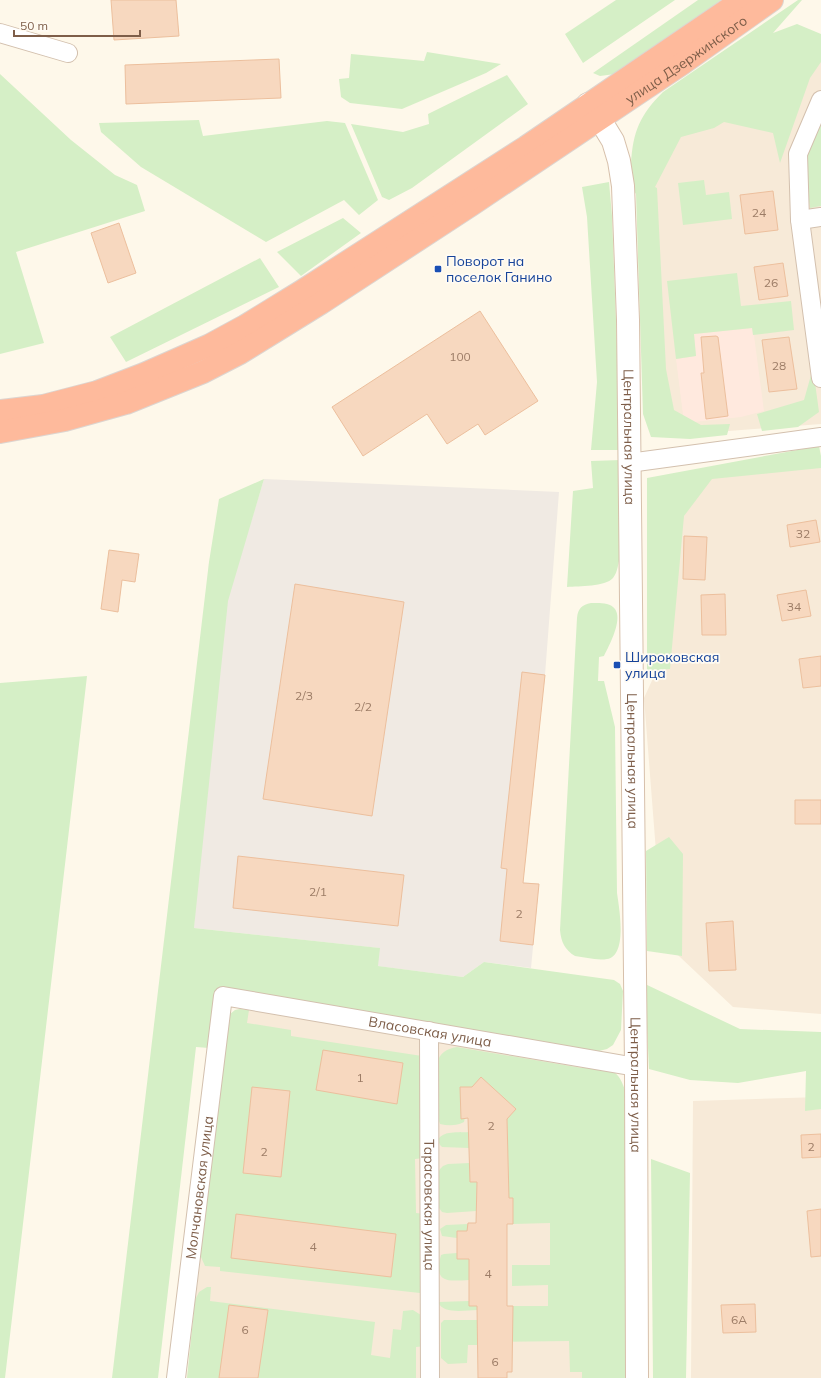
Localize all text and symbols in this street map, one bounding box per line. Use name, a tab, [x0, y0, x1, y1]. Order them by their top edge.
street label: улица Дзержинского	[622, 11, 751, 108]
scale bar	[14, 12, 140, 38]
text: 50 m	[20, 18, 48, 33]
house number: 24	[752, 205, 766, 220]
place label: Поворот на поселок Ганино	[446, 252, 552, 286]
marker: Поворот на поселок Ганино	[433, 264, 443, 274]
house number: 26	[764, 275, 778, 290]
house number: 100	[449, 349, 471, 364]
house number: 28	[772, 358, 786, 373]
street label: Центральная улица	[620, 369, 639, 505]
house number: 32	[796, 526, 810, 541]
house number: 34	[787, 599, 801, 614]
place label: Широковская улица	[625, 648, 719, 682]
marker: Широковская улица	[612, 660, 622, 670]
house number: 2/3	[295, 688, 313, 703]
street label: Центральная улица	[623, 693, 642, 829]
house number: 2/2	[354, 699, 372, 714]
house number: 2/1	[309, 884, 327, 899]
house number: 2	[515, 906, 523, 921]
street label: Власовская улица	[367, 1012, 493, 1051]
street label: Центральная улица	[626, 1017, 645, 1153]
house number: 1	[356, 1070, 364, 1085]
street label: Молчановская улица	[182, 1115, 217, 1260]
house number: 2	[487, 1118, 495, 1133]
street label: Тарасовская улица	[420, 1139, 439, 1271]
house number: 2	[807, 1139, 815, 1154]
house number: 2	[260, 1144, 268, 1159]
house number: 4	[309, 1239, 317, 1254]
house number: 4	[484, 1266, 492, 1281]
house number: 6А	[731, 1312, 747, 1327]
house number: 6	[241, 1322, 249, 1337]
house number: 6	[491, 1354, 499, 1369]

